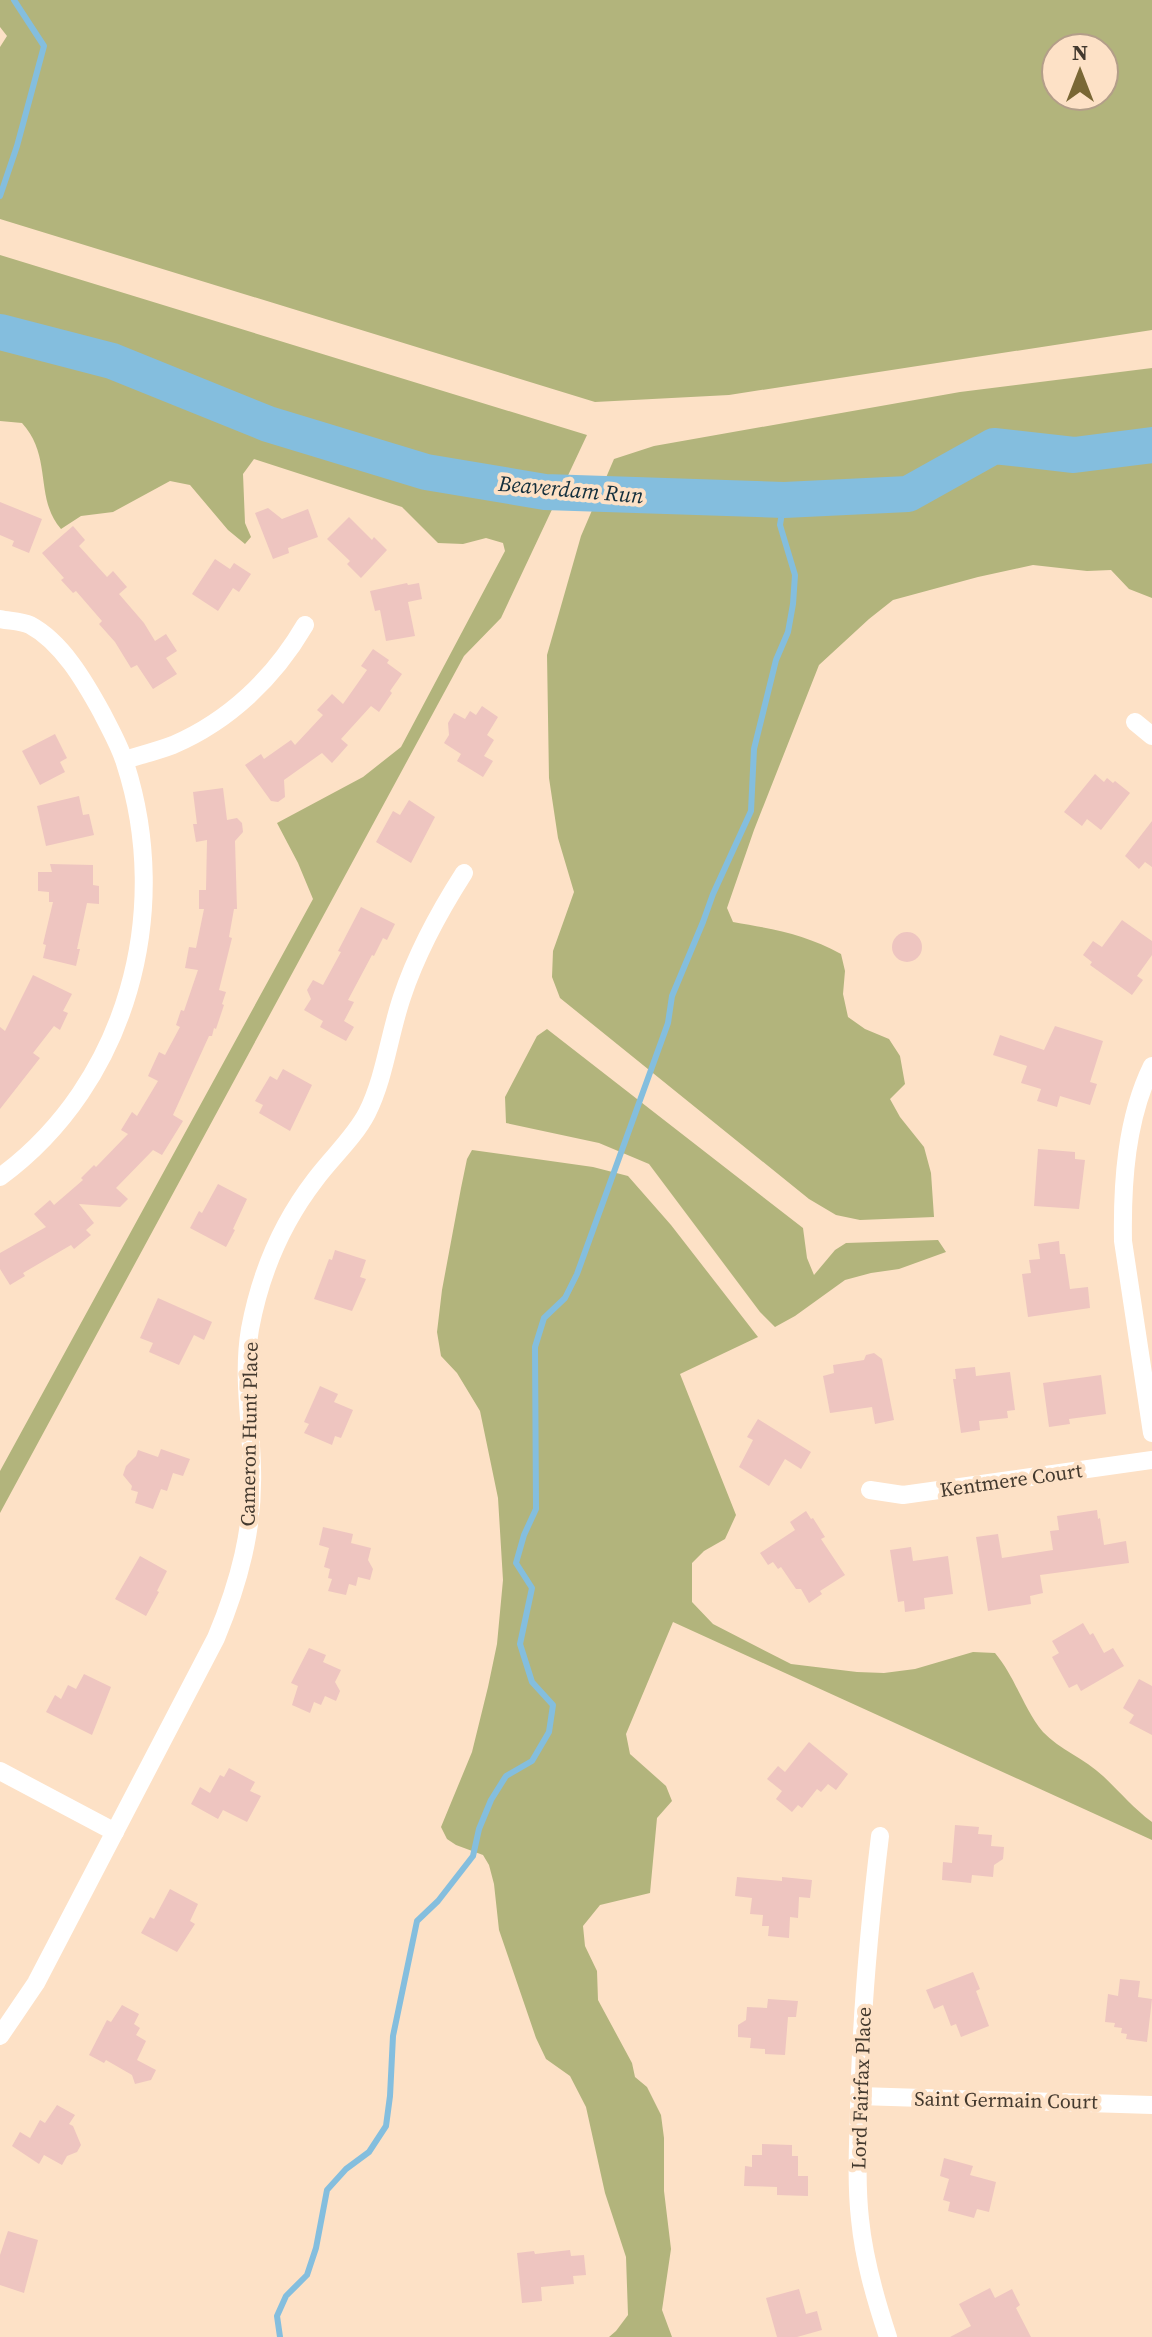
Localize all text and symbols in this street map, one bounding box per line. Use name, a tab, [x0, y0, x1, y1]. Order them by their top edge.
north arrow	[1040, 32, 1120, 112]
text: N	[1072, 37, 1088, 67]
water label: Beaverdam Run	[496, 468, 645, 510]
street label: Cameron Hunt Place	[233, 1341, 265, 1527]
street label: Kentmere Court	[938, 1456, 1084, 1504]
street label: Lord Fairfax Place	[844, 2006, 878, 2170]
street label: Saint Germain Court	[914, 2084, 1098, 2116]

